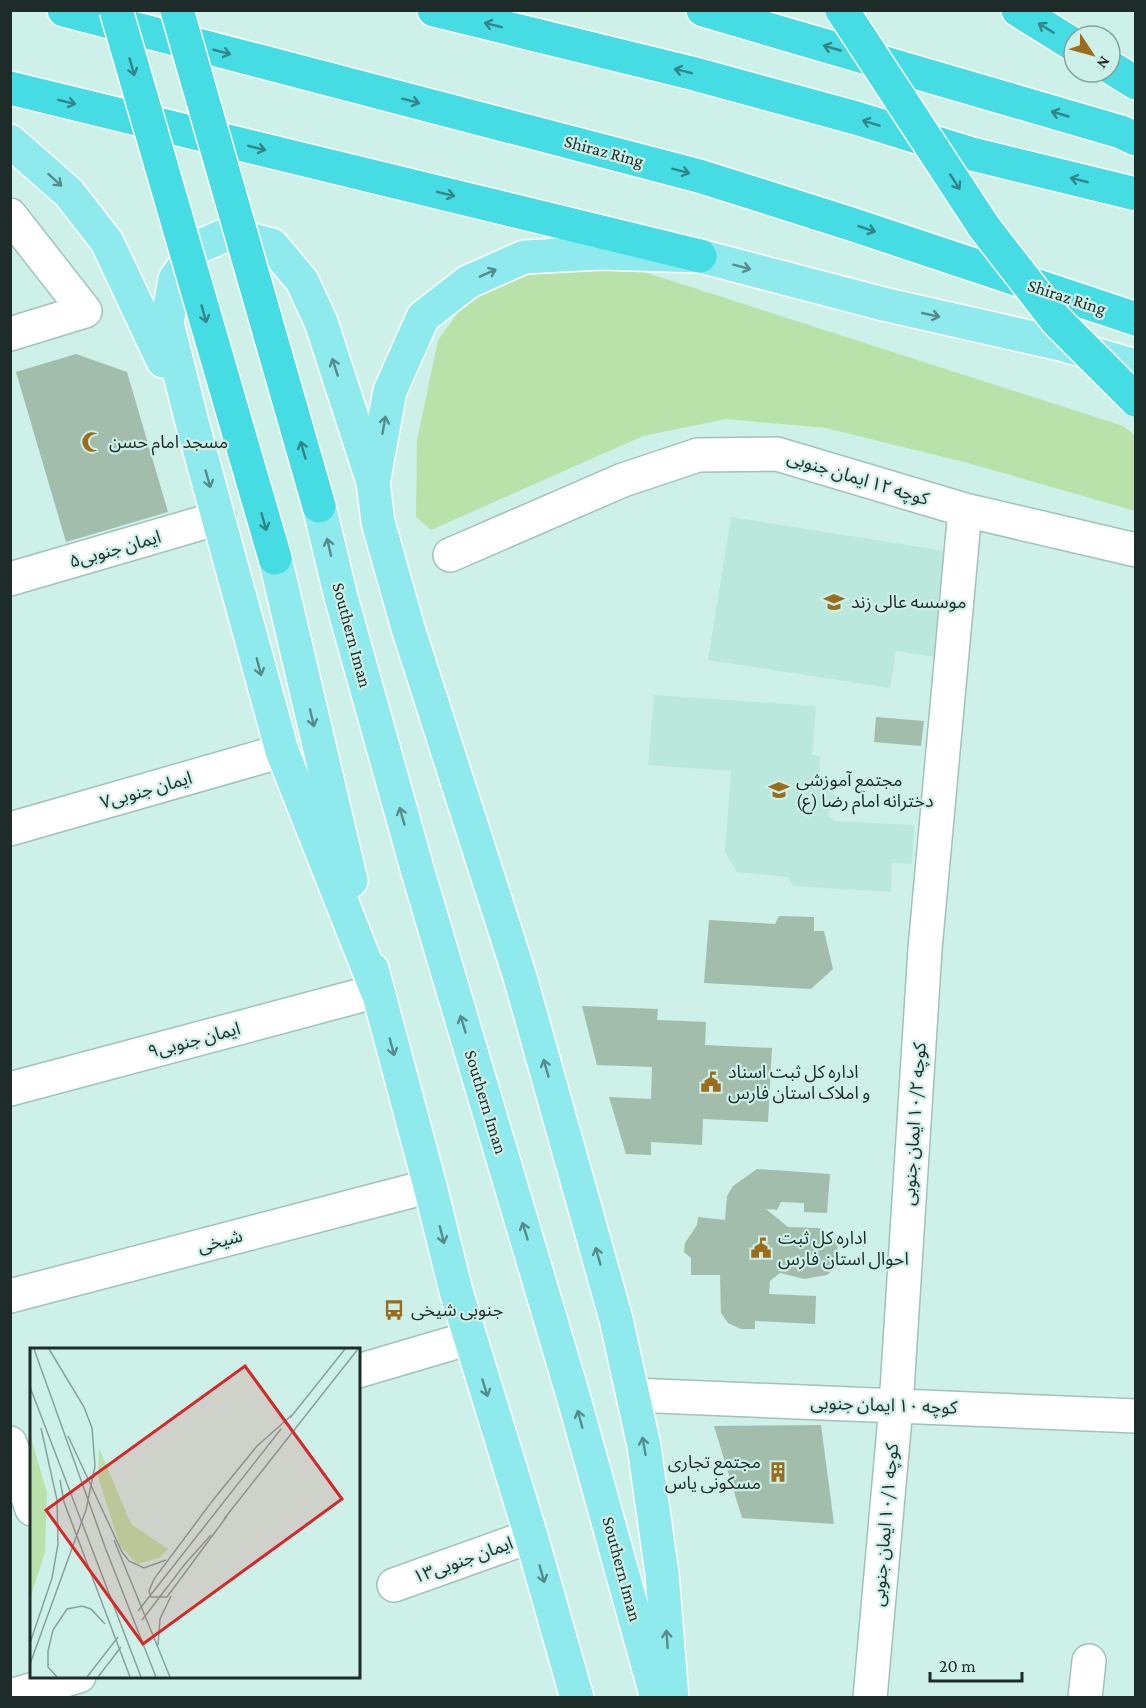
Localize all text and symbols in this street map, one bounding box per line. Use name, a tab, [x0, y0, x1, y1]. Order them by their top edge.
one-way arrow	[484, 18, 503, 30]
one-way arrow	[1038, 21, 1055, 33]
north arrow	[1062, 24, 1122, 84]
one-way arrow	[823, 42, 842, 53]
one-way arrow	[212, 46, 231, 58]
text: N	[1094, 53, 1114, 72]
one-way arrow	[127, 57, 138, 76]
one-way arrow	[673, 64, 692, 76]
one-way arrow	[58, 96, 77, 108]
one-way arrow	[401, 96, 420, 107]
one-way arrow	[1051, 108, 1070, 119]
one-way arrow	[861, 116, 880, 127]
street label: Shiraz Ring	[562, 131, 646, 171]
one-way arrow	[247, 142, 266, 154]
one-way arrow	[671, 166, 690, 178]
one-way arrow	[47, 173, 62, 187]
one-way arrow	[949, 173, 961, 190]
one-way arrow	[1069, 173, 1088, 185]
one-way arrow	[436, 189, 455, 200]
one-way arrow	[857, 225, 876, 236]
one-way arrow	[732, 261, 751, 273]
one-way arrow	[479, 267, 497, 278]
street label: Shiraz Ring	[1025, 275, 1109, 319]
one-way arrow	[199, 305, 210, 324]
one-way arrow	[921, 309, 940, 321]
one-way arrow	[329, 358, 340, 377]
one-way arrow	[378, 415, 389, 435]
mosque icon: مسجد امام حسن	[80, 430, 104, 454]
place label: مسجد امام حسن	[109, 432, 228, 456]
one-way arrow	[297, 440, 308, 459]
street label: کوچه ۱۲ ایمان جنوبی	[784, 447, 932, 510]
one-way arrow	[203, 469, 214, 488]
one-way arrow	[259, 512, 270, 531]
street label: ایمان جنوبی۵	[67, 526, 164, 573]
one-way arrow	[323, 538, 334, 557]
street label: Southern Iman	[328, 580, 376, 690]
school or university icon: موسسه عالی زند	[822, 590, 846, 614]
place label: موسسه عالی زند	[851, 592, 967, 613]
one-way arrow	[254, 657, 265, 676]
one-way arrow	[307, 708, 319, 727]
street label: ایمان جنوبی۷	[98, 767, 195, 814]
place label: مجتمع آموزشی دخترانه امام رضا (ع)	[796, 770, 934, 815]
school or university icon: مجتمع آموزشی دخترانه امام رضا (ع)	[767, 778, 791, 802]
one-way arrow	[396, 807, 408, 826]
one-way arrow	[457, 1015, 468, 1034]
street label: ایمان جنوبی۹	[146, 1018, 243, 1063]
one-way arrow	[387, 1037, 398, 1056]
street label: کوچه ۱۰/۲ ایمان جنوبی	[898, 1041, 931, 1206]
street label: Southern Iman	[461, 1048, 511, 1157]
one-way arrow	[539, 1059, 551, 1078]
place label: اداره کل ثبت اسناد و املاک استان فارس	[728, 1062, 870, 1104]
public building icon: اداره کل ثبت اسناد و املاک استان فارس	[699, 1070, 723, 1094]
one-way arrow	[519, 1222, 530, 1241]
street label: شیخی	[195, 1225, 245, 1258]
one-way arrow	[437, 1226, 449, 1245]
place label: اداره کل ثبت احوال استان فارس	[778, 1228, 909, 1270]
public building icon: اداره کل ثبت احوال استان فارس	[749, 1236, 773, 1260]
one-way arrow	[592, 1247, 603, 1266]
bus stop icon: جنوبی شیخی	[382, 1298, 406, 1322]
place label: جنوبی شیخی	[411, 1300, 503, 1321]
inset map	[30, 1348, 360, 1678]
one-way arrow	[480, 1378, 491, 1397]
street label: کوچه ۱۰ ایمان جنوبی	[810, 1392, 958, 1419]
one-way arrow	[574, 1409, 585, 1428]
one-way arrow	[638, 1436, 649, 1456]
street label: کوچه ۱۰/۱ ایمان جنوبی	[868, 1442, 903, 1608]
place label: مجتمع تجاری مسکونی یاس	[665, 1452, 761, 1494]
building icon: مجتمع تجاری مسکونی یاس	[766, 1460, 790, 1484]
street label: Southern Iman	[598, 1514, 646, 1624]
street label: ایمان جنوبی۱۳	[410, 1533, 516, 1588]
one-way arrow	[537, 1564, 548, 1583]
one-way arrow	[662, 1630, 673, 1650]
scale bar	[930, 1645, 1022, 1683]
text: 20 m	[939, 1656, 976, 1676]

